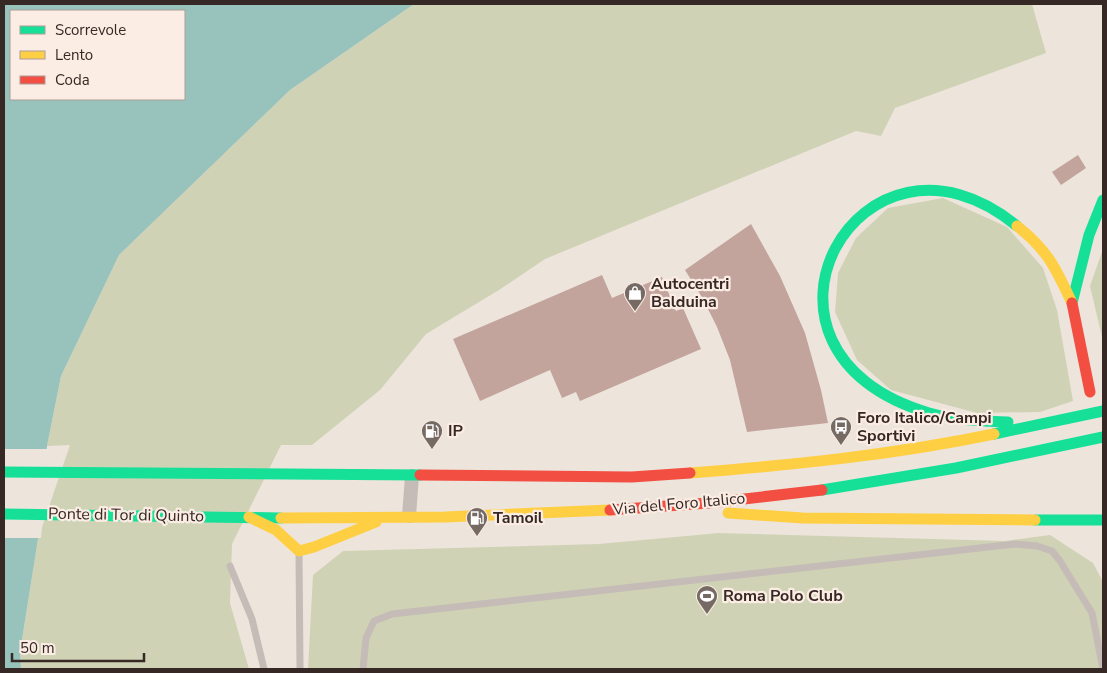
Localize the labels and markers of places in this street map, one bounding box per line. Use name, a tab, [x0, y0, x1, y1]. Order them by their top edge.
place label: Autocentri Balduina	[651, 273, 729, 313]
shop icon: Autocentri Balduina	[623, 281, 647, 312]
place label: Foro Italico/Campi Sportivi	[857, 407, 992, 447]
bus stop icon: Foro Italico/Campi Sportivi	[829, 415, 853, 446]
fuel station icon: IP	[420, 419, 444, 450]
place label: IP	[448, 420, 463, 442]
fuel station icon: Tamoil	[465, 506, 489, 537]
place label: Tamoil	[493, 507, 543, 529]
sports icon: Roma Polo Club	[695, 584, 719, 615]
place label: Roma Polo Club	[723, 585, 843, 607]

